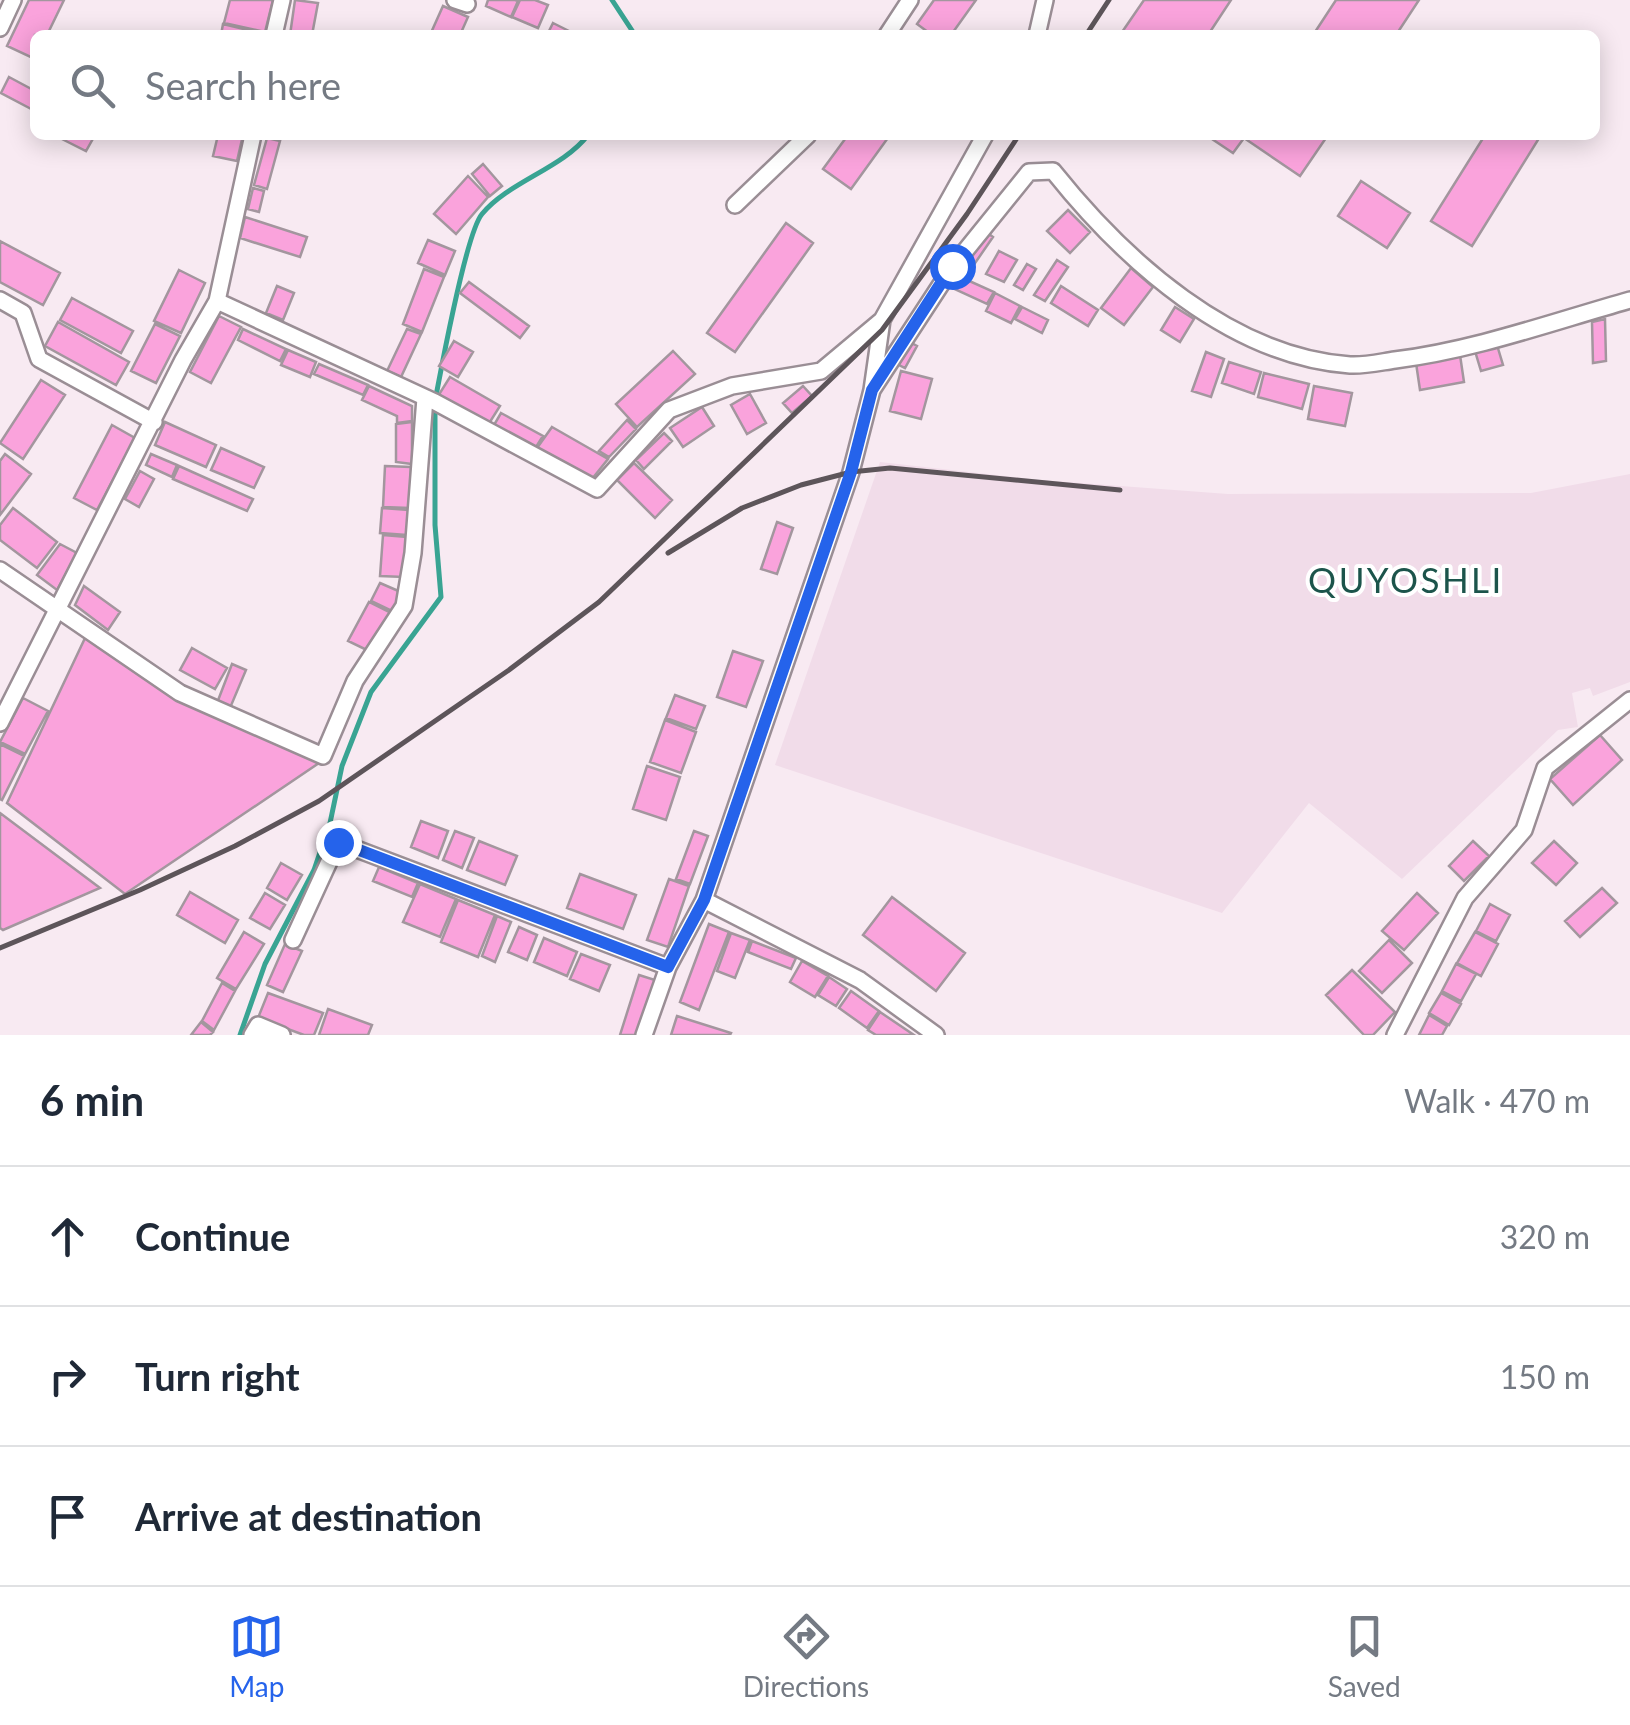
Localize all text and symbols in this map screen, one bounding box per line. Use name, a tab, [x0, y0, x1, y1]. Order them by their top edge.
search box	[30, 30, 1600, 140]
icon: search	[65, 58, 120, 113]
text: Search here	[145, 62, 341, 108]
route start	[930, 244, 976, 290]
district label: QUYOSHLI	[1308, 558, 1504, 600]
route end	[316, 820, 362, 866]
text: 6 min	[40, 1075, 144, 1125]
text: Walk · 470 m	[1404, 1081, 1590, 1120]
icon: ahead	[40, 1209, 95, 1264]
text: Continue	[135, 1213, 290, 1259]
text: 320 m	[1500, 1217, 1590, 1256]
icon: right	[40, 1349, 95, 1404]
text: Turn right	[135, 1353, 300, 1399]
text: 150 m	[1500, 1357, 1590, 1396]
icon: arrive	[40, 1489, 95, 1544]
text: Arrive at destination	[135, 1493, 482, 1539]
tab: Map	[229, 1609, 284, 1703]
tab: Directions	[743, 1609, 869, 1703]
tab: Saved	[1328, 1609, 1401, 1703]

